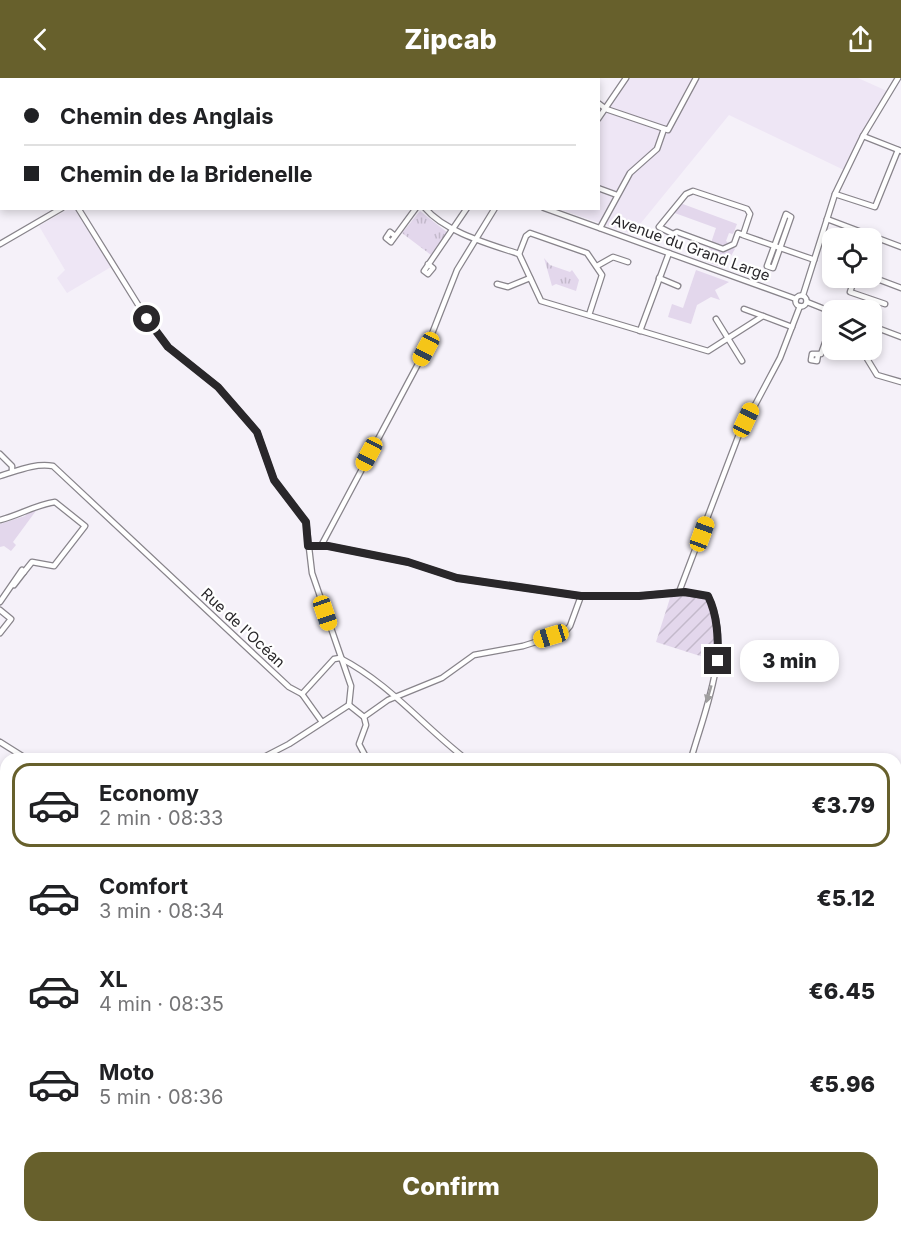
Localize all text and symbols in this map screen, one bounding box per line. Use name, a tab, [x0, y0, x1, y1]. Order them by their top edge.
icon: back	[24, 23, 57, 56]
text: Zipcab	[404, 23, 497, 56]
icon: share	[844, 23, 877, 56]
text: Chemin des Anglais	[60, 103, 274, 129]
text: Chemin de la Bridenelle	[60, 161, 313, 187]
street label: Avenue du Grand Large	[609, 210, 773, 285]
map controls	[822, 228, 882, 360]
button: locate	[822, 228, 882, 288]
button: layers	[822, 300, 882, 360]
route start	[133, 305, 160, 332]
car	[410, 329, 442, 369]
car	[730, 400, 762, 440]
car	[353, 434, 385, 474]
car	[687, 514, 717, 554]
street label: Rue de l'Océan	[197, 584, 289, 671]
car	[311, 593, 339, 633]
car	[531, 622, 571, 650]
callout: 3 min	[739, 640, 838, 682]
route end	[704, 647, 731, 674]
text: 3 min	[762, 649, 817, 673]
one-way arrow	[704, 685, 713, 703]
icon: car	[27, 778, 81, 832]
text: Economy	[99, 780, 199, 806]
text: €3.79	[811, 792, 875, 818]
text: 2 min · 08:33	[99, 806, 223, 830]
icon: car	[27, 871, 81, 925]
text: Comfort	[99, 873, 188, 899]
text: €5.12	[816, 885, 875, 911]
text: 3 min · 08:34	[99, 899, 224, 923]
icon: car	[27, 964, 81, 1018]
text: XL	[99, 966, 128, 992]
text: €6.45	[809, 978, 875, 1004]
text: 4 min · 08:35	[99, 992, 224, 1016]
icon: car	[27, 1057, 81, 1111]
text: Moto	[99, 1059, 154, 1085]
text: €5.96	[809, 1071, 875, 1097]
text: 5 min · 08:36	[99, 1085, 223, 1109]
button: Confirm	[24, 1152, 878, 1221]

